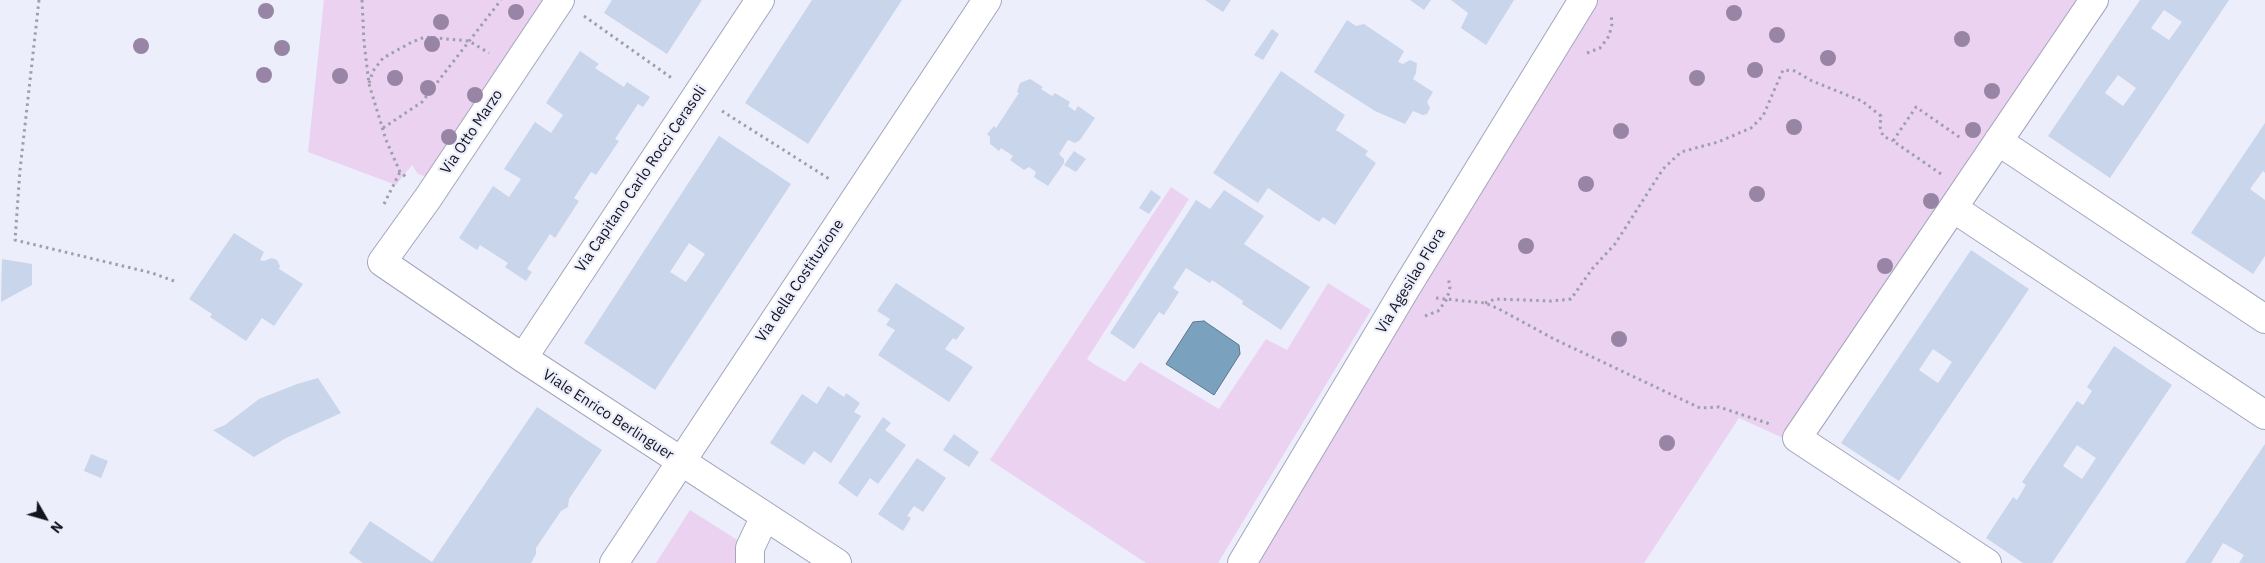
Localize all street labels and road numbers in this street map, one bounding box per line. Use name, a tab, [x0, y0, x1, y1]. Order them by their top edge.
street label: Via Capitano Carlo Rocci Cerasoli	[572, 82, 710, 276]
street label: Via Otto Marzo	[437, 86, 507, 178]
street label: Via della Costituzione	[752, 216, 848, 346]
street label: Via Agesilao Flora	[1373, 225, 1449, 337]
street label: Viale Enrico Berlinguer	[539, 366, 677, 464]

